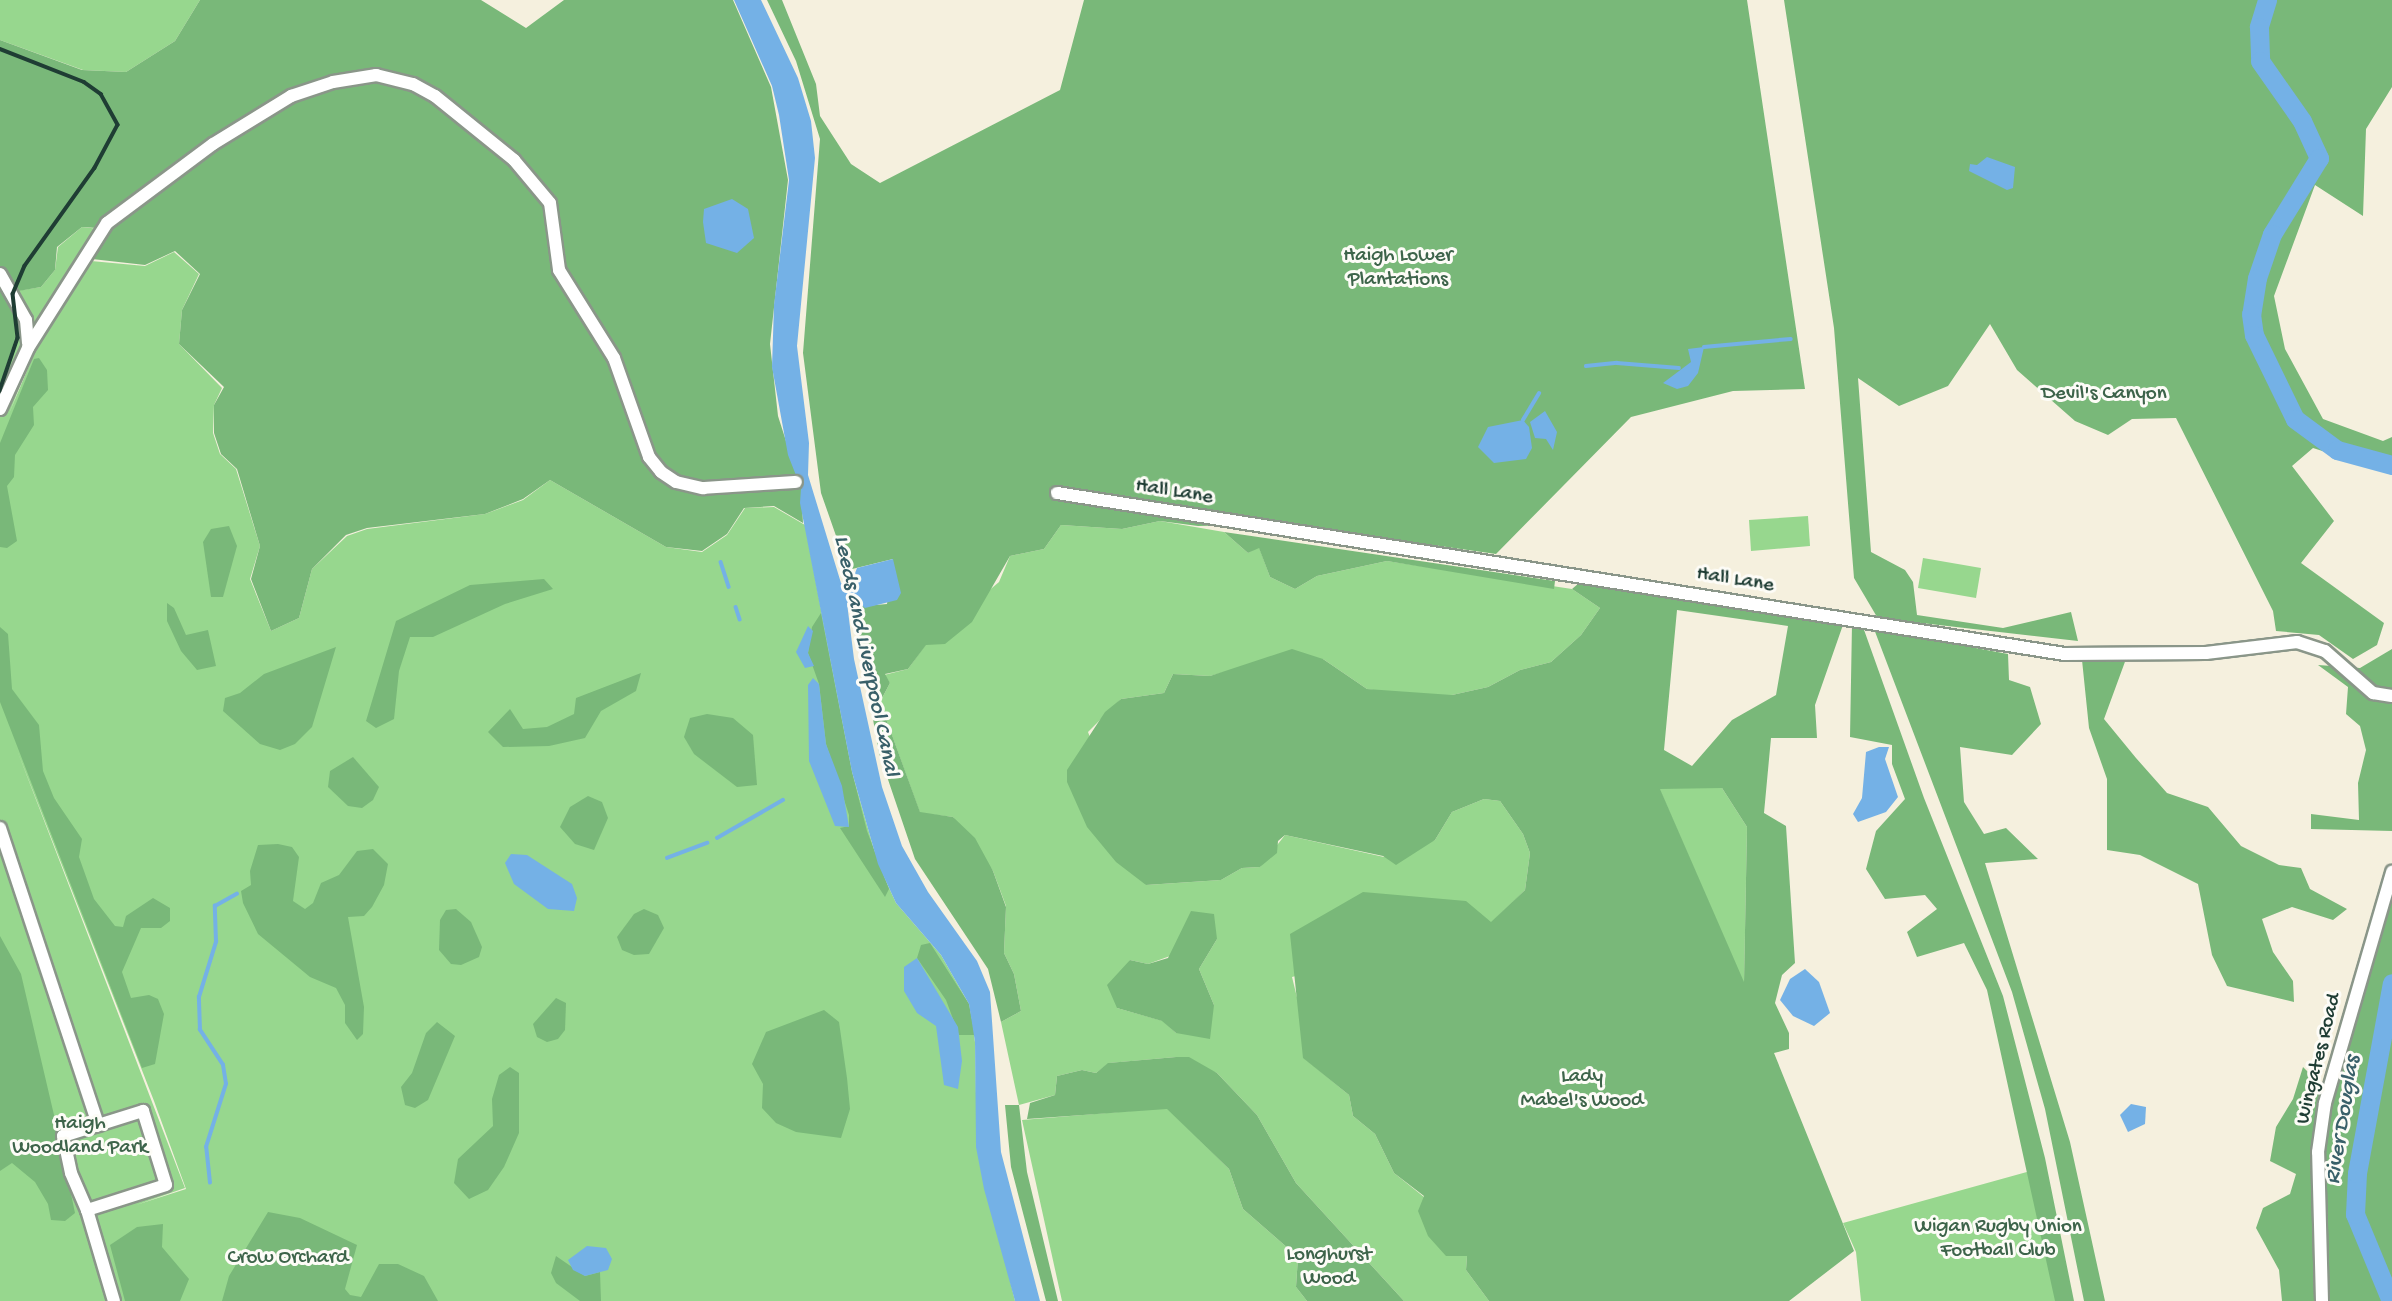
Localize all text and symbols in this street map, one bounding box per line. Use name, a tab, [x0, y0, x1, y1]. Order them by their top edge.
park label: Haigh Lower Plantations	[1343, 244, 1453, 294]
park label: Devil's Canyon	[2041, 382, 2167, 408]
street label: Hall Lane	[1133, 474, 1215, 512]
water label: Leeds and Liverpool Canal	[826, 533, 904, 779]
street label: Hall Lane	[1694, 562, 1776, 600]
street label: Wingates Road	[2292, 991, 2348, 1127]
water label: River Douglas	[2320, 1054, 2368, 1186]
park label: Lady Mabel's Wood	[1521, 1065, 1643, 1115]
park label: Haigh Woodland Park	[12, 1112, 148, 1162]
park label: Wigan Rugby Union Football Club	[1914, 1215, 2082, 1265]
park label: Longhurst Wood	[1286, 1243, 1372, 1293]
park label: Crow Orchard	[228, 1246, 348, 1272]

